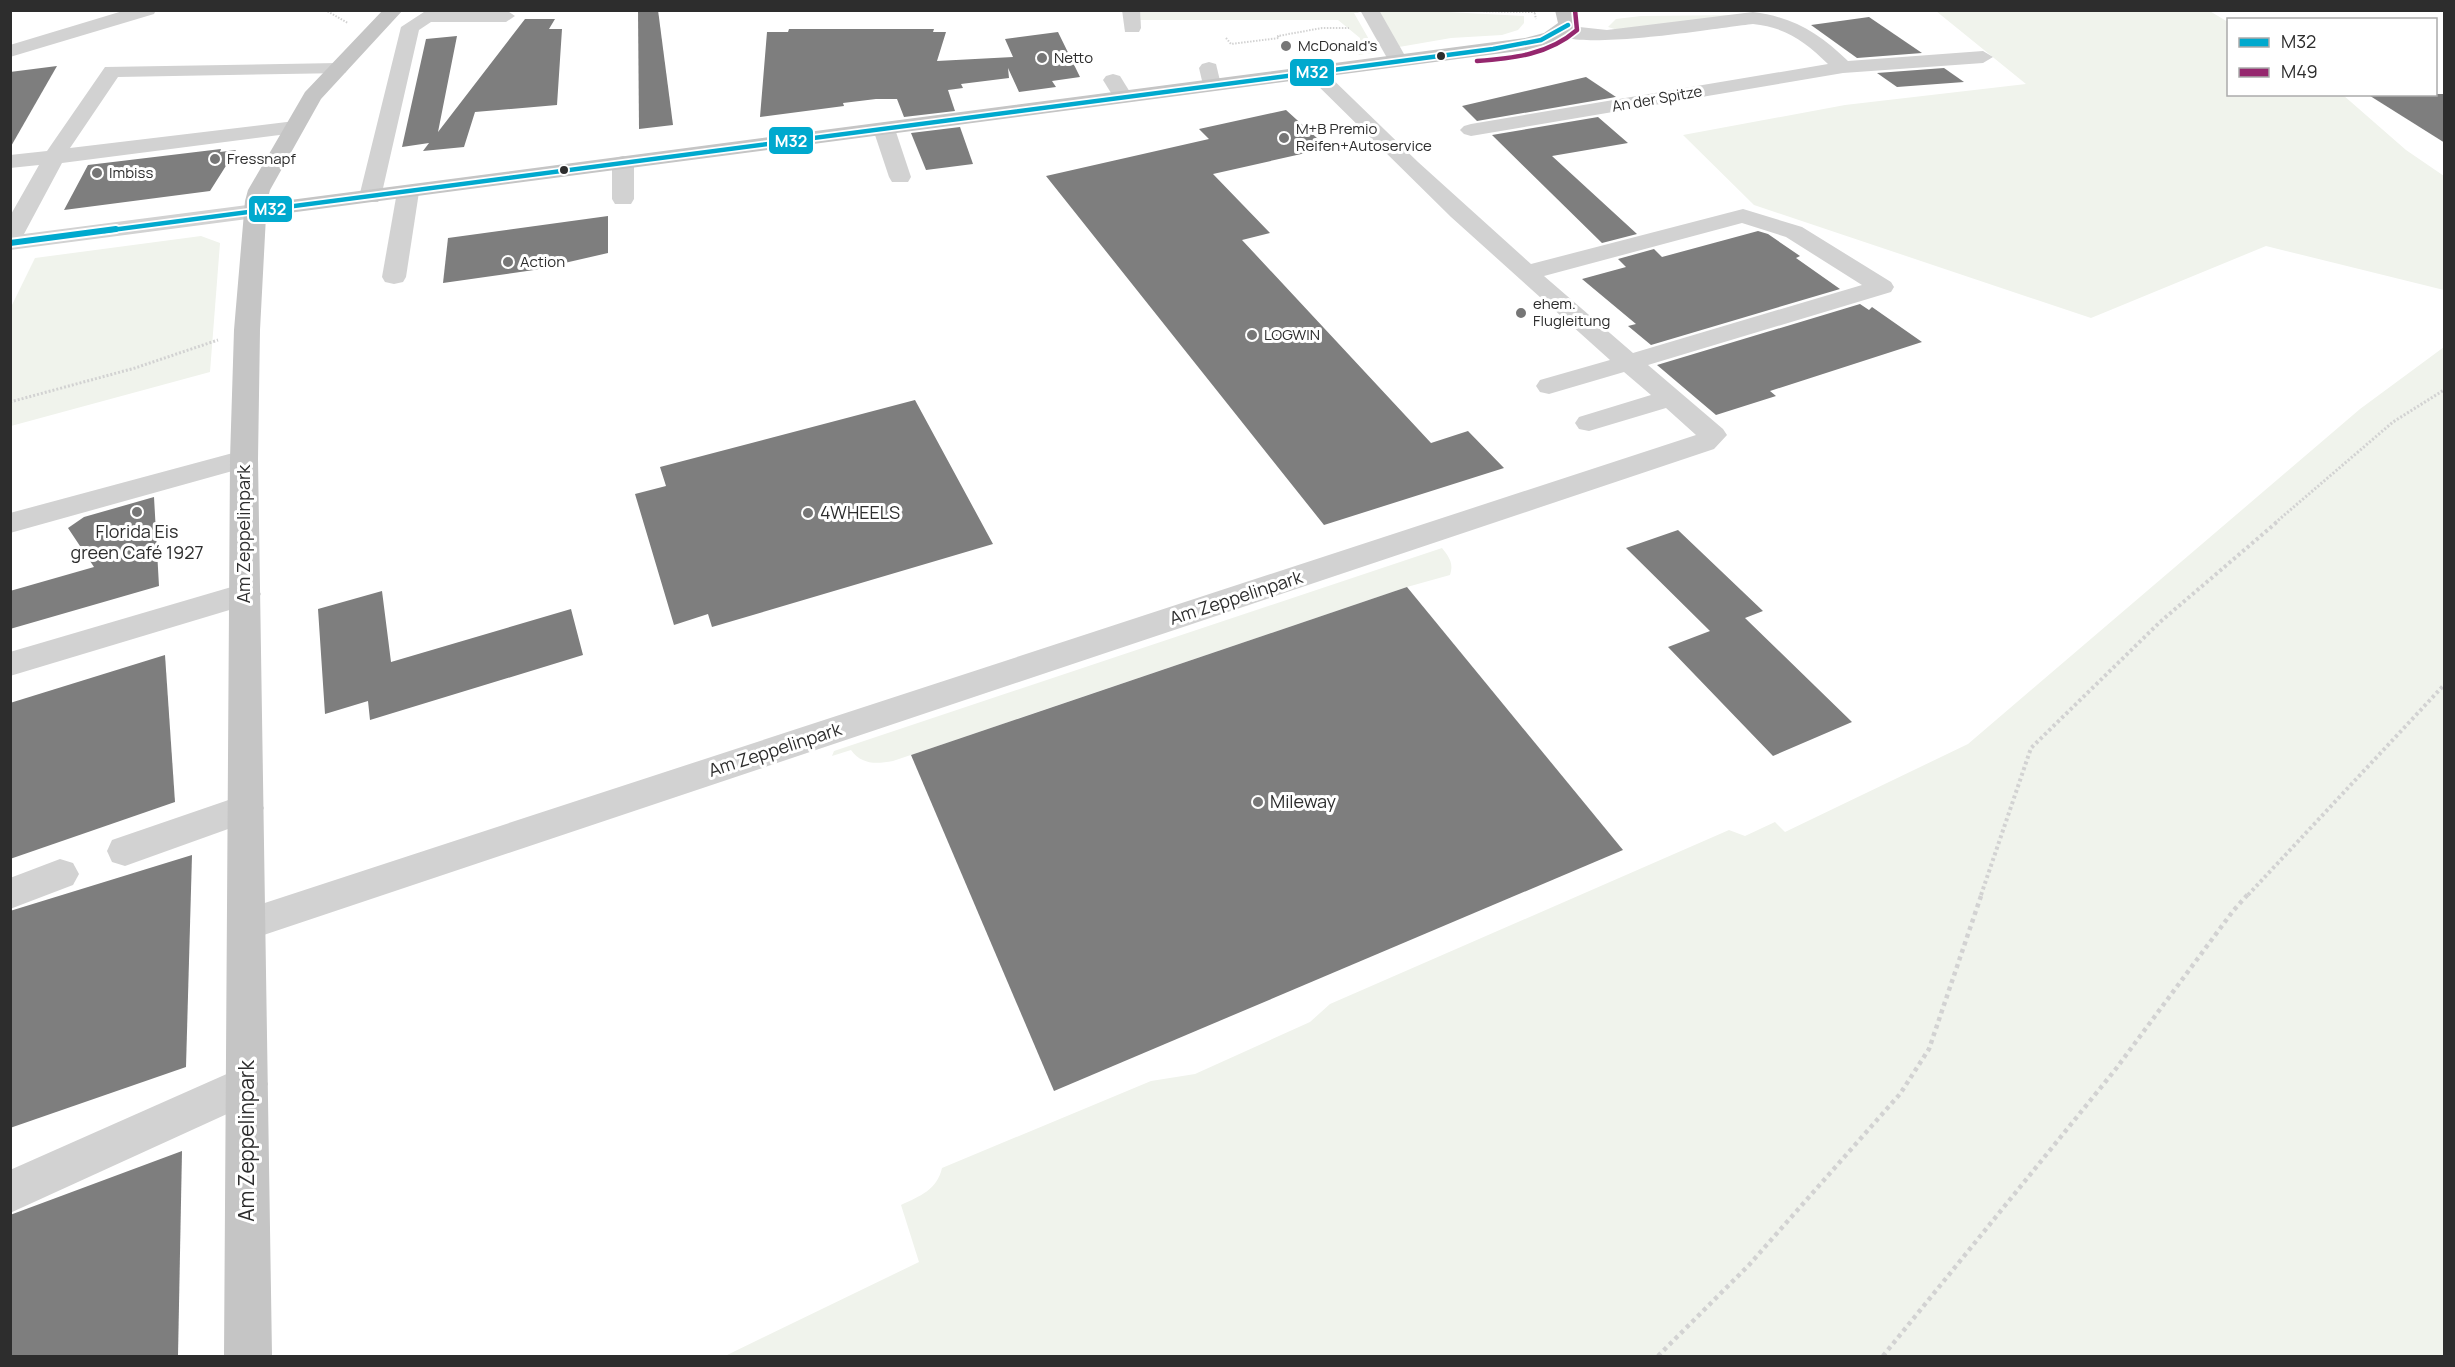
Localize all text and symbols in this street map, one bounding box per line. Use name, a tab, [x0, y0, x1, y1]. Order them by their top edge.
legend	[2227, 18, 2437, 96]
text: M32	[2281, 29, 2316, 53]
place label: McDonald's	[1298, 35, 1377, 56]
marker: McDonald's	[1279, 39, 1293, 53]
place label: Netto	[1054, 47, 1093, 68]
unlabelled marker	[1435, 50, 1447, 62]
marker: Netto	[1035, 51, 1049, 65]
line badge: M32	[1289, 58, 1335, 87]
text: M49	[2281, 59, 2318, 83]
text: M32	[1296, 61, 1328, 83]
street label: An der Spitze	[1610, 80, 1704, 117]
place label: M+B Premio Reifen+Autoservice	[1296, 118, 1432, 156]
line badge: M32	[768, 126, 814, 155]
text: M32	[775, 130, 807, 152]
marker: M+B Premio Reifen+Autoservice	[1277, 131, 1291, 145]
place label: Fressnapf	[227, 148, 296, 169]
marker: Fressnapf	[208, 152, 222, 166]
place label: Imbiss	[109, 162, 153, 183]
unlabelled marker	[558, 164, 570, 176]
marker: Imbiss	[90, 166, 104, 180]
line badge: M32	[248, 195, 293, 223]
text: M32	[254, 198, 286, 220]
place label: Action	[520, 251, 565, 272]
marker: Action	[501, 255, 515, 269]
place label: ehem. Flugleitung	[1533, 293, 1610, 331]
marker: ehem. Flugleitung	[1514, 306, 1528, 320]
place label: LOGWIN	[1264, 324, 1320, 345]
marker: LOGWIN	[1245, 328, 1259, 342]
street label: Am Zeppelinpark	[231, 464, 255, 603]
place label: 4WHEELS	[820, 500, 900, 524]
marker: Florida Eis green Café 1927	[130, 505, 144, 519]
marker: 4WHEELS	[801, 506, 815, 520]
place label: Florida Eis green Café 1927	[71, 519, 203, 564]
street label: Am Zeppelinpark	[1166, 564, 1306, 630]
street label: Am Zeppelinpark	[705, 716, 845, 782]
place label: Mileway	[1270, 789, 1336, 813]
marker: Mileway	[1251, 795, 1265, 809]
street label: Am Zeppelinpark	[232, 1060, 260, 1222]

